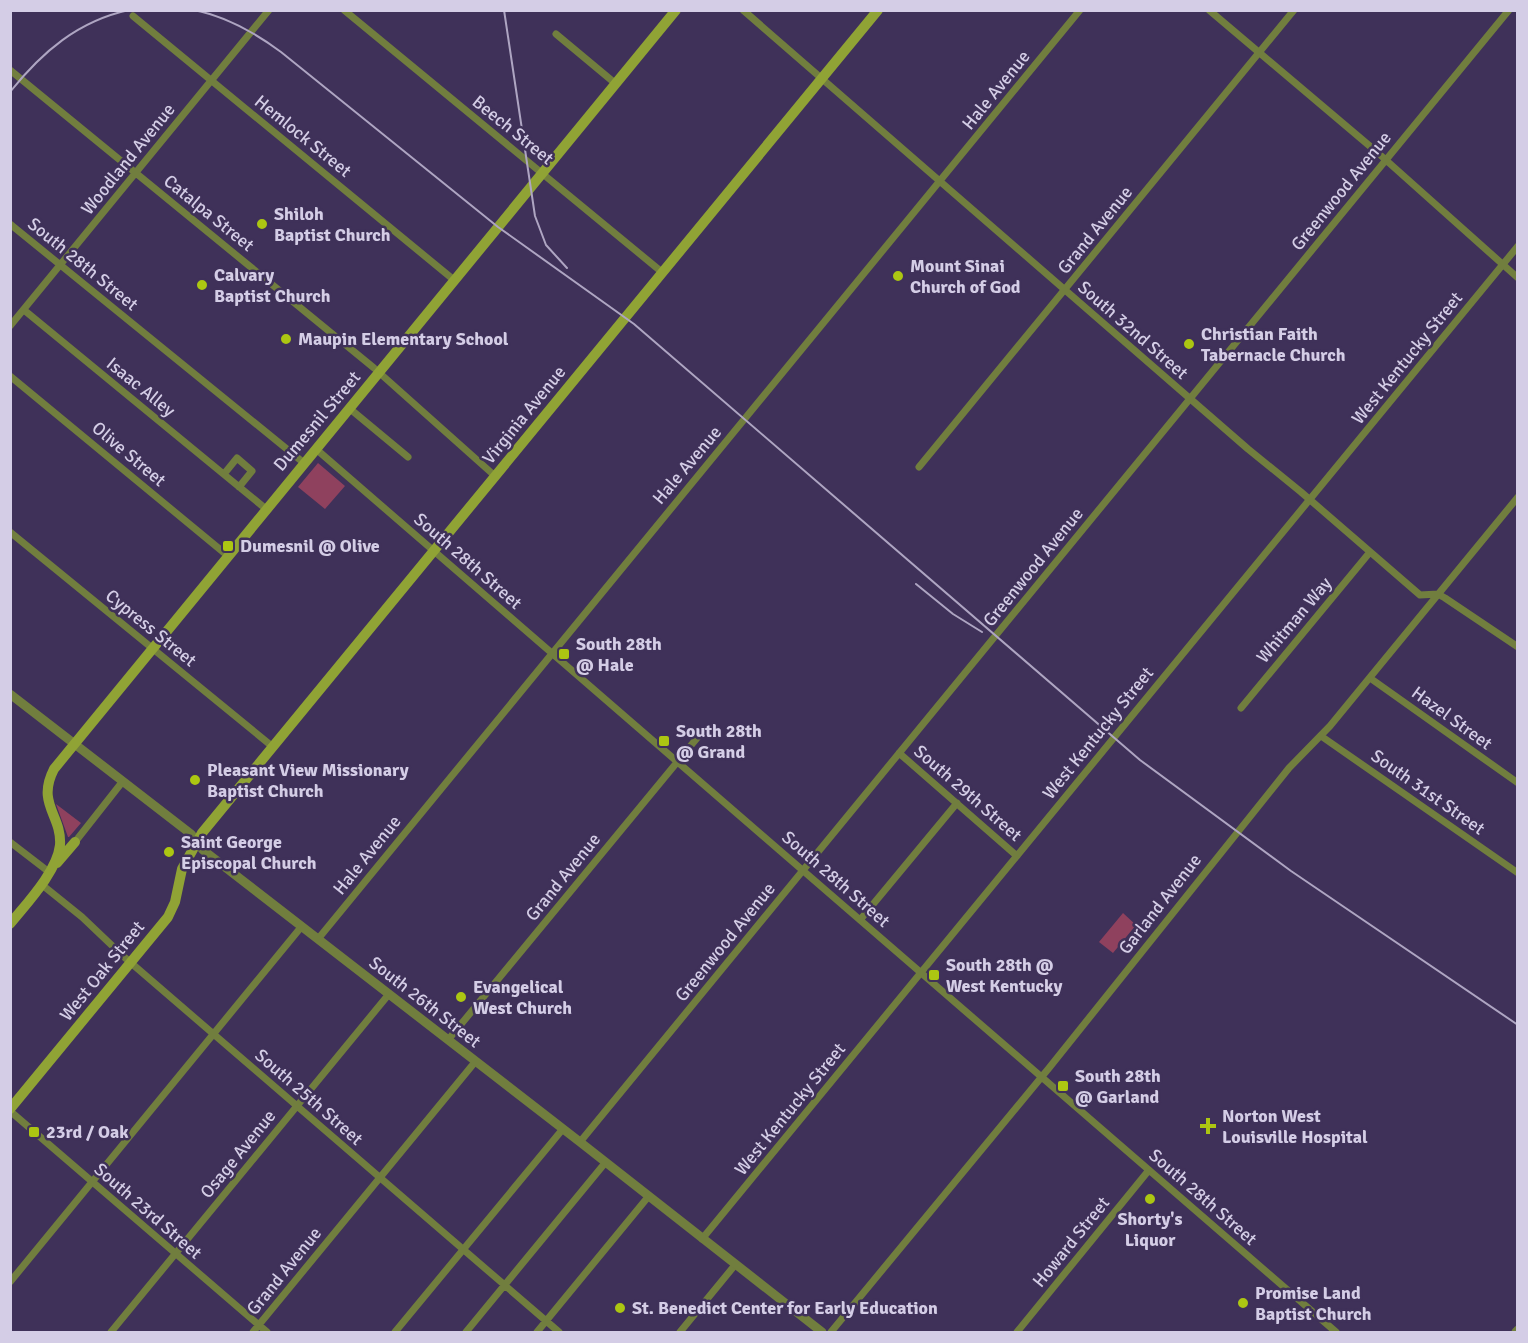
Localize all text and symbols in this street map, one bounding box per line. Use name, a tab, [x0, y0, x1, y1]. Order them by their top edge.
street label: Hale Avenue	[957, 46, 1035, 134]
street label: Hemlock Street	[250, 90, 356, 182]
street label: Beech Street	[468, 91, 558, 169]
street label: Woodland Avenue	[76, 99, 180, 219]
street label: Greenwood Avenue	[1286, 127, 1396, 255]
street label: Catalpa Street	[159, 170, 259, 256]
street label: Grand Avenue	[1053, 182, 1137, 278]
place label: Shiloh Baptist Church	[274, 203, 391, 246]
street label: South 28th Street	[23, 213, 143, 315]
marker: Shiloh Baptist Church	[255, 217, 269, 231]
place label: Mount Sinai Church of God	[910, 255, 1021, 298]
place label: Calvary Baptist Church	[214, 264, 331, 307]
marker: Mount Sinai Church of God	[891, 269, 905, 283]
street label: South 32nd Street	[1073, 276, 1193, 384]
marker: Calvary Baptist Church	[195, 278, 209, 292]
street label: West Kentucky Street	[1347, 287, 1467, 429]
place label: Christian Faith Tabernacle Church	[1201, 323, 1346, 366]
place label: Maupin Elementary School	[298, 328, 509, 350]
marker: Maupin Elementary School	[279, 332, 293, 346]
marker: Christian Faith Tabernacle Church	[1182, 337, 1196, 351]
street label: Isaac Alley	[102, 353, 180, 422]
street label: Virginia Avenue	[478, 361, 570, 469]
street label: Dumesnil Street	[269, 367, 365, 475]
street label: Olive Street	[88, 417, 170, 491]
street label: Hale Avenue	[648, 421, 726, 509]
street label: Greenwood Avenue	[978, 503, 1088, 631]
street label: South 28th Street	[410, 508, 526, 614]
place label: Dumesnil @ Olive	[240, 535, 380, 557]
marker: Dumesnil @ Olive	[221, 539, 235, 553]
street label: Whitman Way	[1252, 572, 1337, 667]
street label: Cypress Street	[101, 585, 201, 671]
place label: South 28th @ Hale	[576, 633, 662, 676]
marker: South 28th @ Hale	[557, 647, 571, 661]
street label: West Kentucky Street	[1038, 662, 1158, 804]
street label: Hazel Street	[1407, 681, 1497, 755]
place label: South 28th @ Grand	[676, 720, 762, 763]
marker: South 28th @ Grand	[657, 734, 671, 748]
street label: South 29th Street	[910, 740, 1026, 846]
street label: South 31st Street	[1367, 745, 1489, 839]
place label: Pleasant View Missionary Baptist Church	[207, 759, 409, 802]
marker: Pleasant View Missionary Baptist Church	[188, 773, 202, 787]
street label: Hale Avenue	[328, 811, 406, 899]
street label: South 28th Street	[778, 826, 894, 932]
street label: Grand Avenue	[521, 829, 605, 925]
place label: Saint George Episcopal Church	[181, 831, 317, 874]
marker: Saint George Episcopal Church	[162, 845, 176, 859]
street label: Garland Avenue	[1114, 849, 1206, 959]
street label: Greenwood Avenue	[670, 878, 780, 1006]
street label: West Oak Street	[55, 917, 149, 1025]
street label: South 26th Street	[365, 952, 485, 1052]
place label: South 28th @ West Kentucky	[946, 954, 1062, 997]
marker: South 28th @ West Kentucky	[927, 968, 941, 982]
place label: Evangelical West Church	[473, 976, 572, 1019]
marker: Evangelical West Church	[454, 990, 468, 1004]
street label: West Kentucky Street	[730, 1038, 850, 1180]
street label: South 25th Street	[251, 1044, 367, 1150]
place label: South 28th @ Garland	[1075, 1065, 1161, 1108]
marker: South 28th @ Garland	[1056, 1079, 1070, 1093]
street label: Osage Avenue	[196, 1105, 280, 1203]
place label: Norton West Louisville Hospital	[1222, 1105, 1368, 1148]
marker: Norton West Louisville Hospital	[1199, 1117, 1217, 1135]
place label: 23rd / Oak	[46, 1121, 129, 1143]
marker: 23rd / Oak	[27, 1125, 41, 1139]
street label: South 28th Street	[1145, 1144, 1261, 1250]
street label: South 23rd Street	[90, 1158, 206, 1264]
street label: Howard Street	[1028, 1192, 1114, 1292]
marker: Shorty's Liquor	[1143, 1192, 1157, 1206]
place label: Shorty's Liquor	[1117, 1208, 1183, 1251]
street label: Grand Avenue	[242, 1223, 326, 1319]
place label: Promise Land Baptist Church	[1255, 1282, 1372, 1325]
marker: Promise Land Baptist Church	[1236, 1296, 1250, 1310]
place label: St. Benedict Center for Early Education	[632, 1297, 938, 1319]
marker: St. Benedict Center for Early Education	[613, 1301, 627, 1315]

